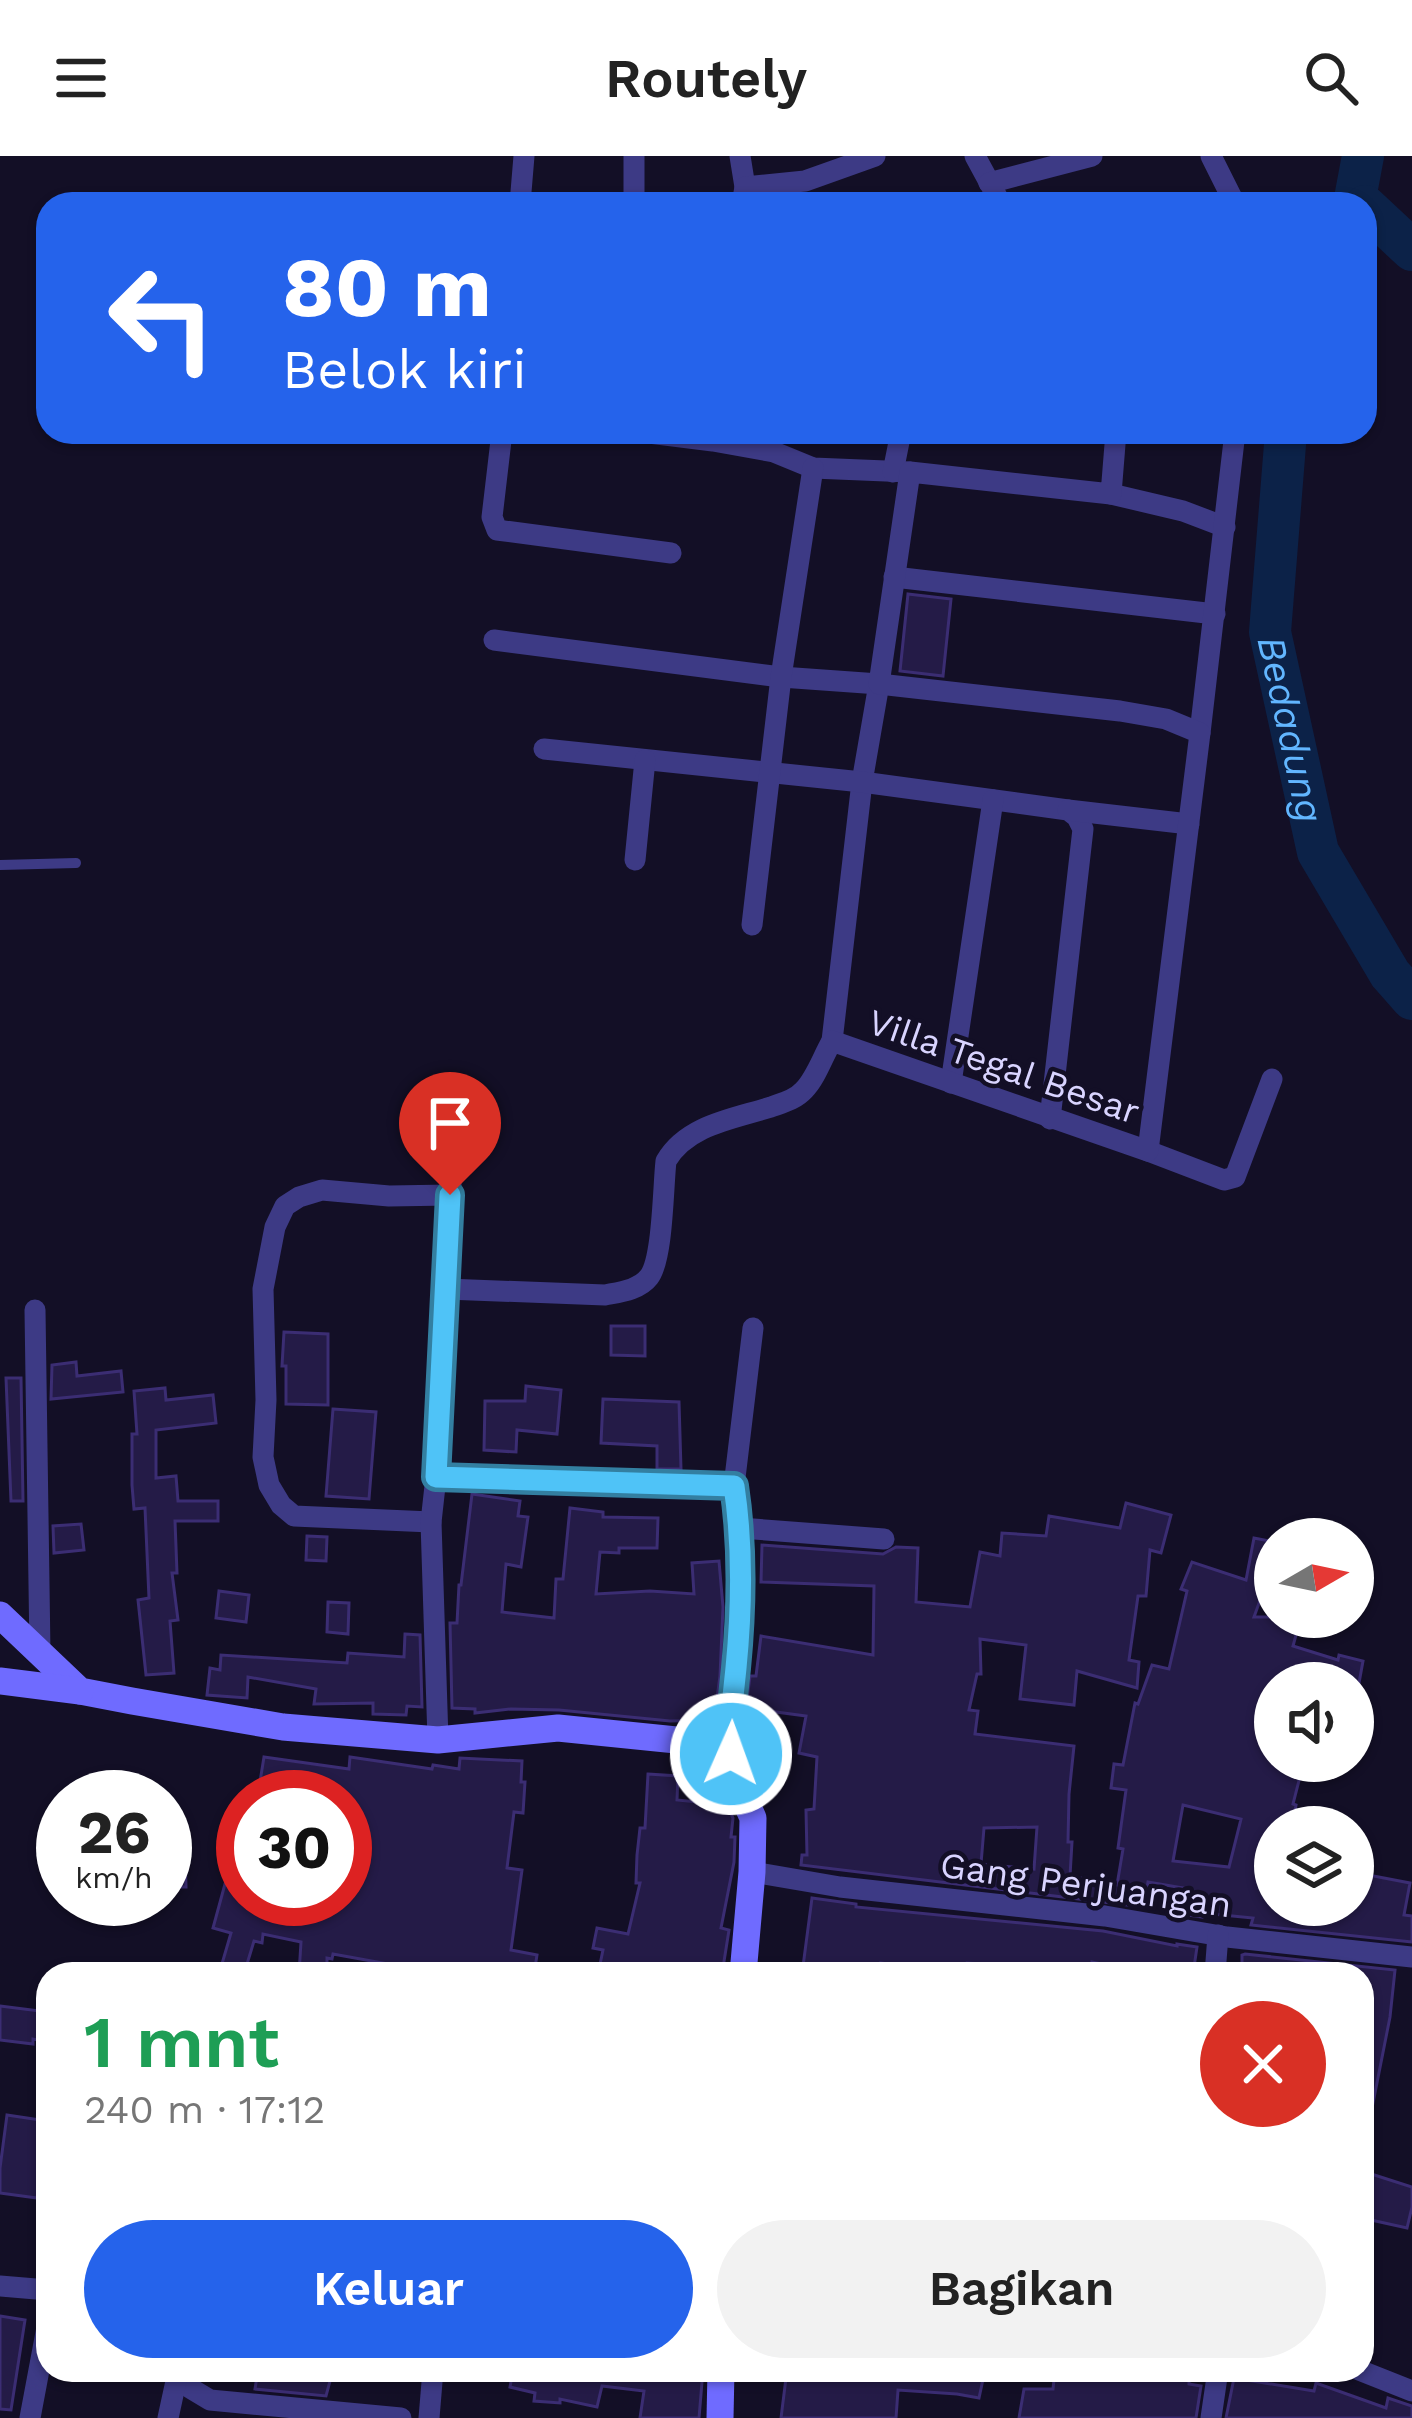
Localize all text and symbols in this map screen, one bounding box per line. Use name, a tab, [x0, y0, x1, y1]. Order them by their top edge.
icon: menu	[48, 45, 114, 111]
icon: search	[1298, 45, 1364, 111]
text: Routely	[605, 47, 807, 110]
text: 80 m	[282, 238, 492, 336]
icon: left	[84, 240, 240, 396]
text: Belok kiri	[282, 338, 527, 401]
water label: Bedadung	[1248, 632, 1333, 827]
street label: Villa Tegal Besar	[862, 1001, 1145, 1133]
pin	[399, 1072, 501, 1195]
icon: arrive	[417, 1090, 483, 1156]
north arrow	[1254, 1518, 1374, 1638]
map controls	[1254, 1518, 1374, 1926]
button: sound	[1254, 1662, 1374, 1782]
position arrow	[668, 1691, 794, 1817]
speed limit sign: 30	[216, 1770, 372, 1926]
text: 26	[78, 1797, 150, 1868]
button: layers	[1254, 1806, 1374, 1926]
street label: Gang Perjuangan	[938, 1844, 1234, 1926]
text: km/h	[75, 1860, 153, 1895]
text: 1 mnt	[84, 2000, 279, 2084]
button: close	[1200, 2001, 1326, 2127]
text: 240 m · 17:12	[84, 2087, 325, 2132]
button: Keluar	[84, 2220, 693, 2358]
button: Bagikan	[717, 2220, 1326, 2358]

